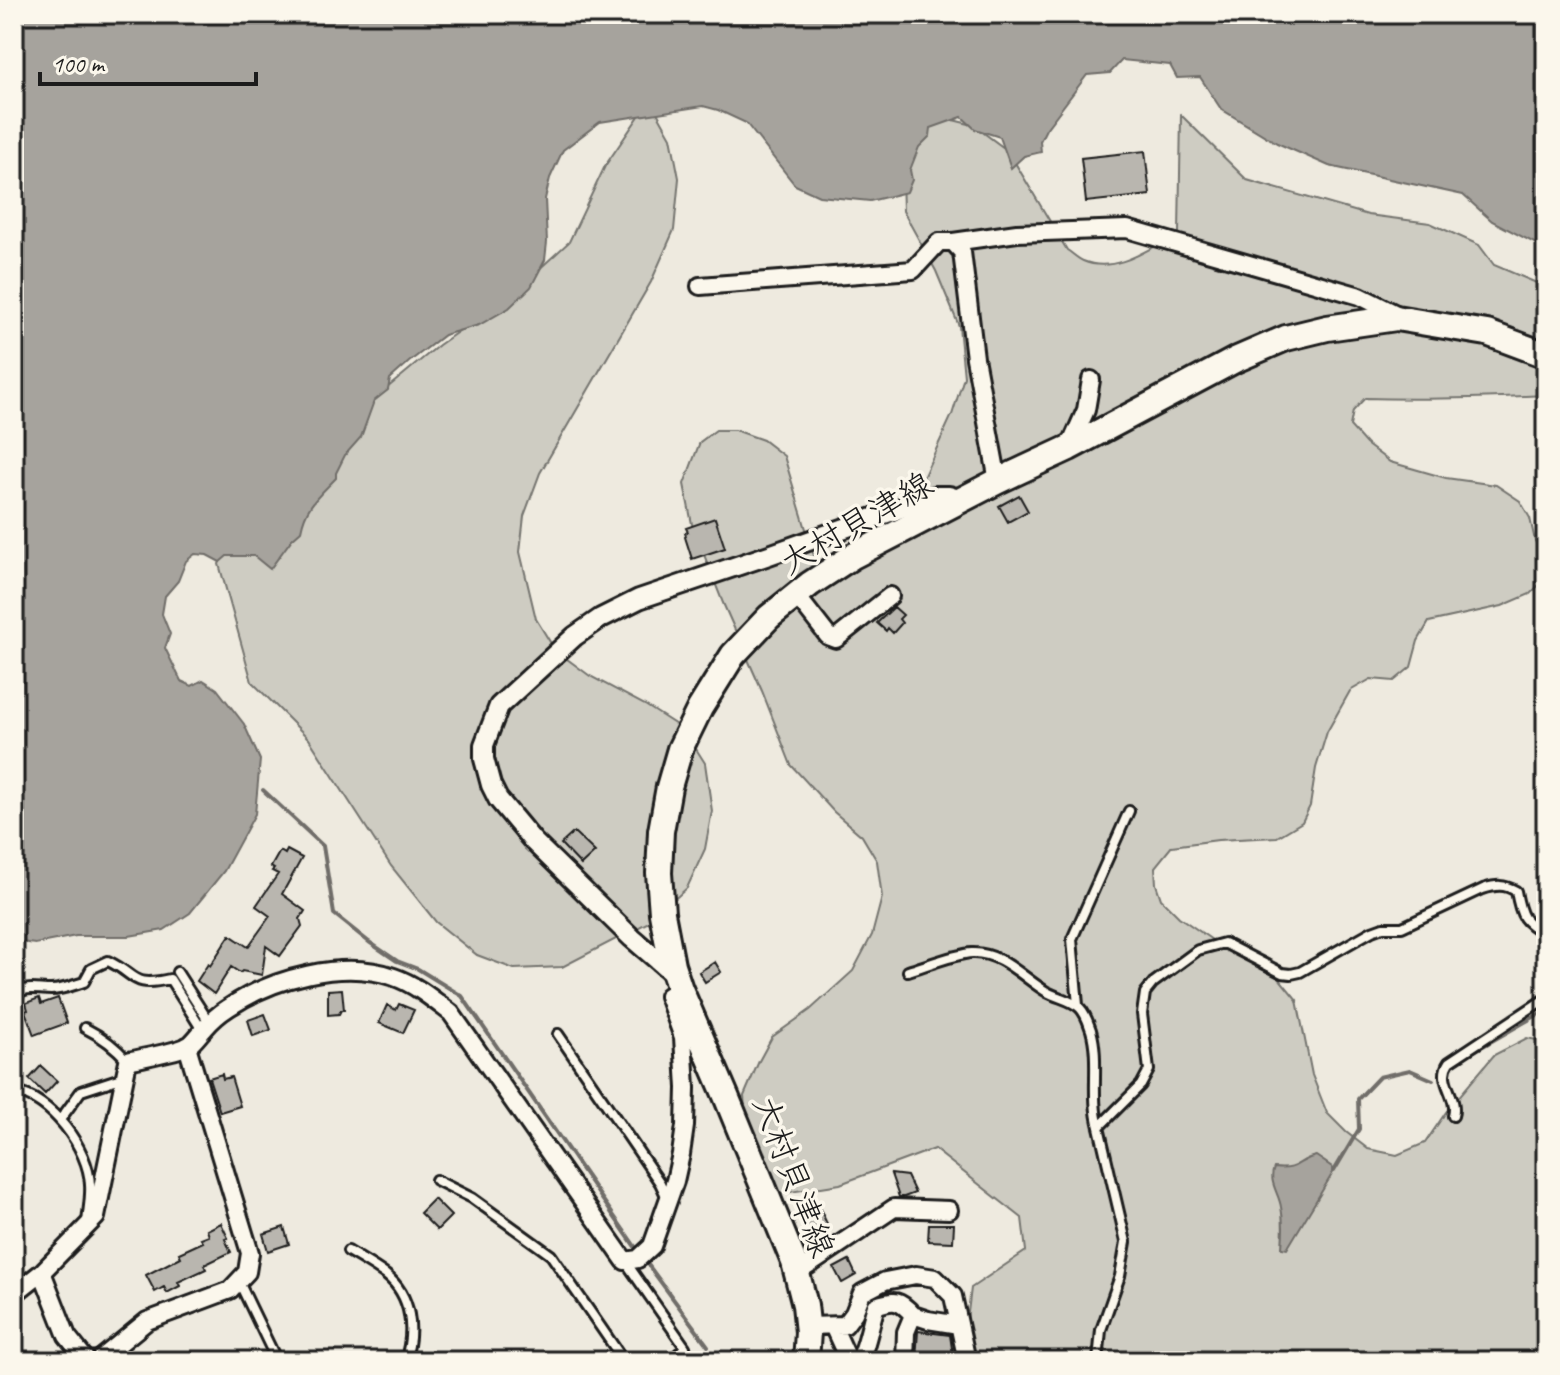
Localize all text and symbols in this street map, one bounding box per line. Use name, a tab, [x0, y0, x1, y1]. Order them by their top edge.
scale bar	[40, 36, 256, 86]
text: 100 m	[52, 49, 106, 79]
street label: 大村貝津線	[772, 462, 940, 584]
street label: 大村貝津線	[743, 1089, 845, 1263]

